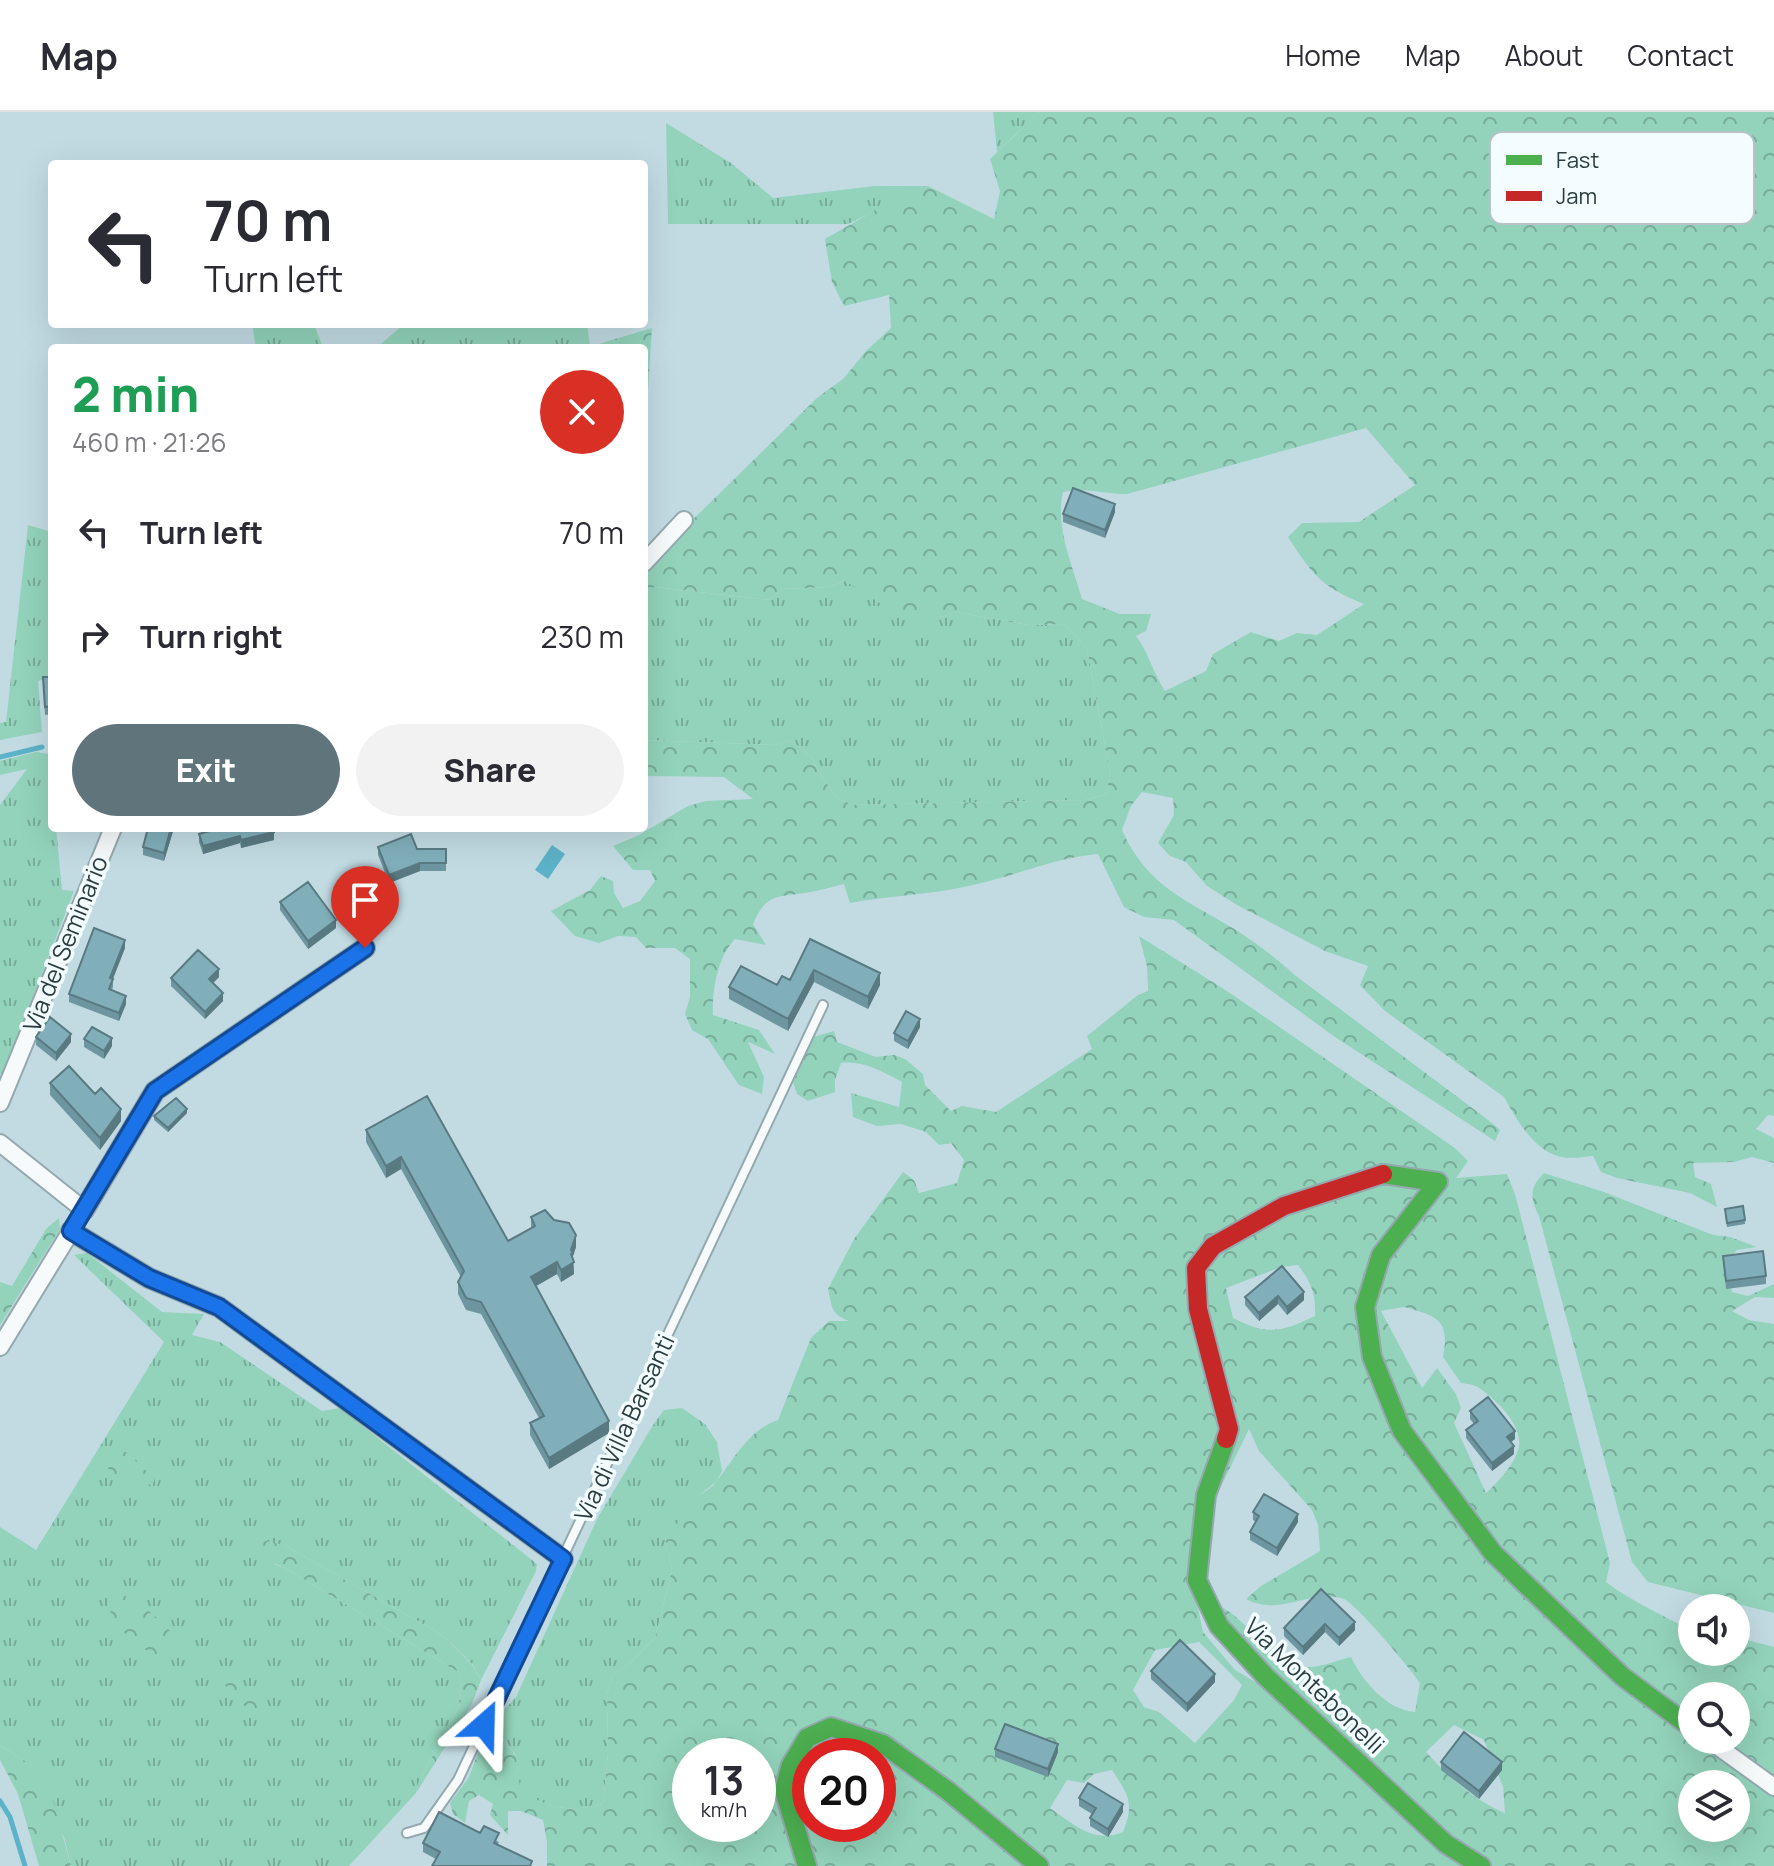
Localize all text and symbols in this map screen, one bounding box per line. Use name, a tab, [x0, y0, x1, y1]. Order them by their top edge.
text: Map	[40, 29, 118, 81]
text: Home	[1285, 36, 1361, 74]
text: Map	[1405, 36, 1461, 74]
text: About	[1505, 36, 1583, 74]
text: Contact	[1627, 36, 1734, 74]
legend	[1490, 132, 1754, 224]
text: Fast	[1556, 145, 1599, 175]
text: 70 m	[204, 181, 332, 258]
text: Jam	[1556, 181, 1597, 211]
icon: left	[72, 192, 176, 296]
text: Turn left	[204, 254, 343, 303]
text: 2 min	[72, 361, 199, 426]
button: close	[540, 370, 624, 454]
text: 460 m · 21:26	[72, 424, 227, 460]
icon: left	[72, 510, 116, 554]
text: Turn left	[140, 512, 263, 553]
text: 70 m	[559, 512, 624, 553]
icon: right	[72, 614, 116, 658]
text: Turn right	[140, 616, 283, 657]
text: 230 m	[541, 616, 624, 657]
button: Exit	[72, 724, 340, 816]
button: Share	[356, 724, 624, 816]
street label: Via del Seminario	[14, 851, 115, 1036]
pin	[331, 866, 399, 948]
icon: arrive	[343, 878, 387, 922]
street label: Via di Villa Barsanti	[566, 1328, 681, 1526]
map controls	[1678, 1594, 1750, 1842]
button: sound	[1678, 1594, 1750, 1666]
street label: Via Montebonelli	[1238, 1610, 1392, 1760]
button: search	[1678, 1682, 1750, 1754]
position arrow	[442, 1683, 526, 1767]
speed limit sign: 20	[792, 1738, 896, 1842]
text: 13	[704, 1752, 744, 1807]
button: layers	[1678, 1770, 1750, 1842]
text: km/h	[701, 1796, 747, 1823]

